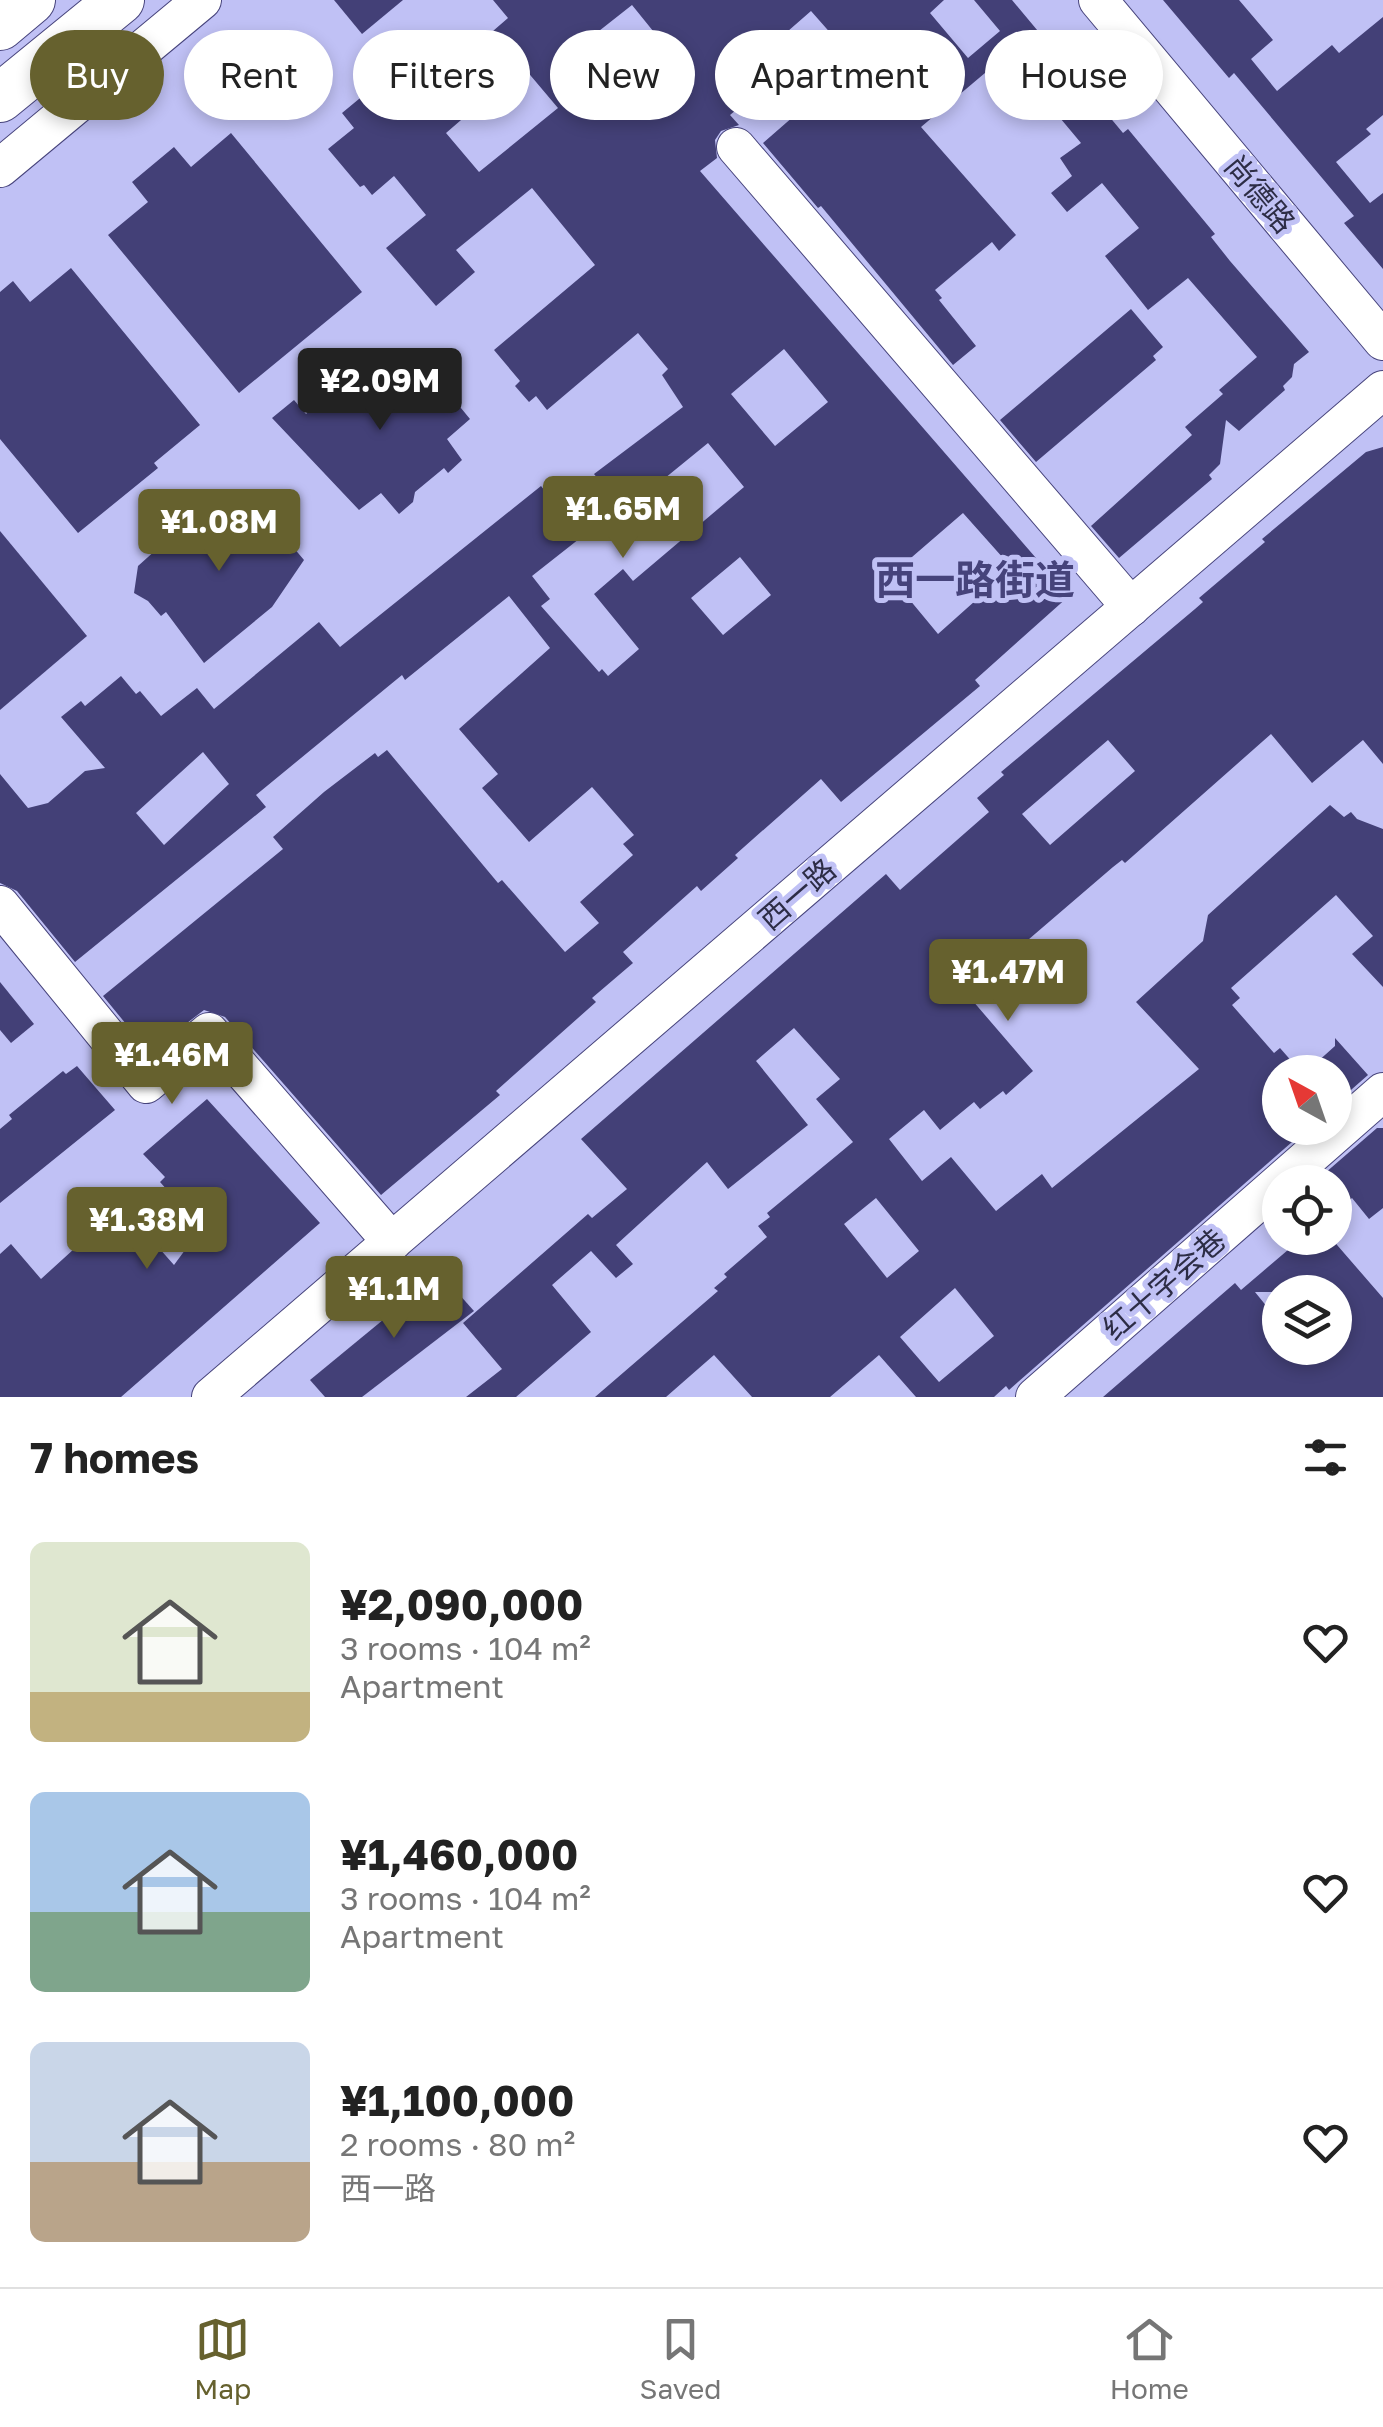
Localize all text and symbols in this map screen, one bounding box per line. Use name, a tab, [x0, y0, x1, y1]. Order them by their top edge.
chip: Buy	[30, 30, 164, 120]
chip: Rent	[184, 30, 333, 120]
chip: Filters	[353, 30, 530, 120]
chip: New	[550, 30, 695, 120]
chip: Apartment	[715, 30, 965, 120]
chip: House	[985, 30, 1163, 120]
street label: 尚德路	[1217, 148, 1303, 240]
pin: ¥2.09M	[299, 348, 461, 433]
text: ¥2.09M	[320, 361, 440, 399]
pin: ¥1.65M	[542, 476, 704, 561]
pin: ¥1.08M	[138, 489, 300, 574]
text: ¥1.65M	[565, 489, 681, 527]
text: ¥1.08M	[160, 502, 278, 540]
district label: 西一路街道	[875, 555, 1075, 603]
street label: 西一路	[751, 851, 843, 937]
pin: ¥1.47M	[927, 939, 1089, 1024]
text: ¥1.47M	[951, 952, 1065, 990]
pin: ¥1.46M	[91, 1022, 253, 1107]
text: ¥1.46M	[114, 1035, 230, 1073]
north arrow	[1262, 1055, 1352, 1145]
map controls	[1262, 1055, 1352, 1365]
button: locate	[1262, 1165, 1352, 1255]
pin: ¥1.38M	[66, 1187, 228, 1272]
text: ¥1.38M	[89, 1200, 205, 1238]
street label: 红十字会巷	[1096, 1221, 1232, 1347]
pin: ¥1.1M	[324, 1256, 464, 1341]
text: ¥1.1M	[348, 1269, 440, 1307]
button: layers	[1262, 1275, 1352, 1365]
icon: filters	[1298, 1430, 1353, 1485]
text: 7 homes	[30, 1432, 199, 1482]
text: ¥2,090,000	[340, 1579, 583, 1629]
icon: home	[110, 1582, 230, 1702]
icon: heart	[1298, 1615, 1353, 1670]
text: 3 rooms · 104 m²	[340, 1629, 591, 1667]
text: Apartment	[340, 1667, 504, 1705]
text: ¥1,460,000	[340, 1829, 578, 1879]
icon: home	[110, 1832, 230, 1952]
icon: heart	[1298, 1865, 1353, 1920]
text: 3 rooms · 104 m²	[340, 1879, 591, 1917]
text: Apartment	[340, 1917, 504, 1955]
text: ¥1,100,000	[340, 2075, 574, 2125]
icon: home	[110, 2082, 230, 2202]
icon: heart	[1298, 2115, 1353, 2170]
text: 2 rooms · 80 m²	[340, 2125, 575, 2163]
text: 西一路	[340, 2169, 436, 2207]
tab: Map	[194, 2312, 251, 2405]
tab: Saved	[640, 2312, 721, 2405]
tab: Home	[1110, 2312, 1189, 2405]

